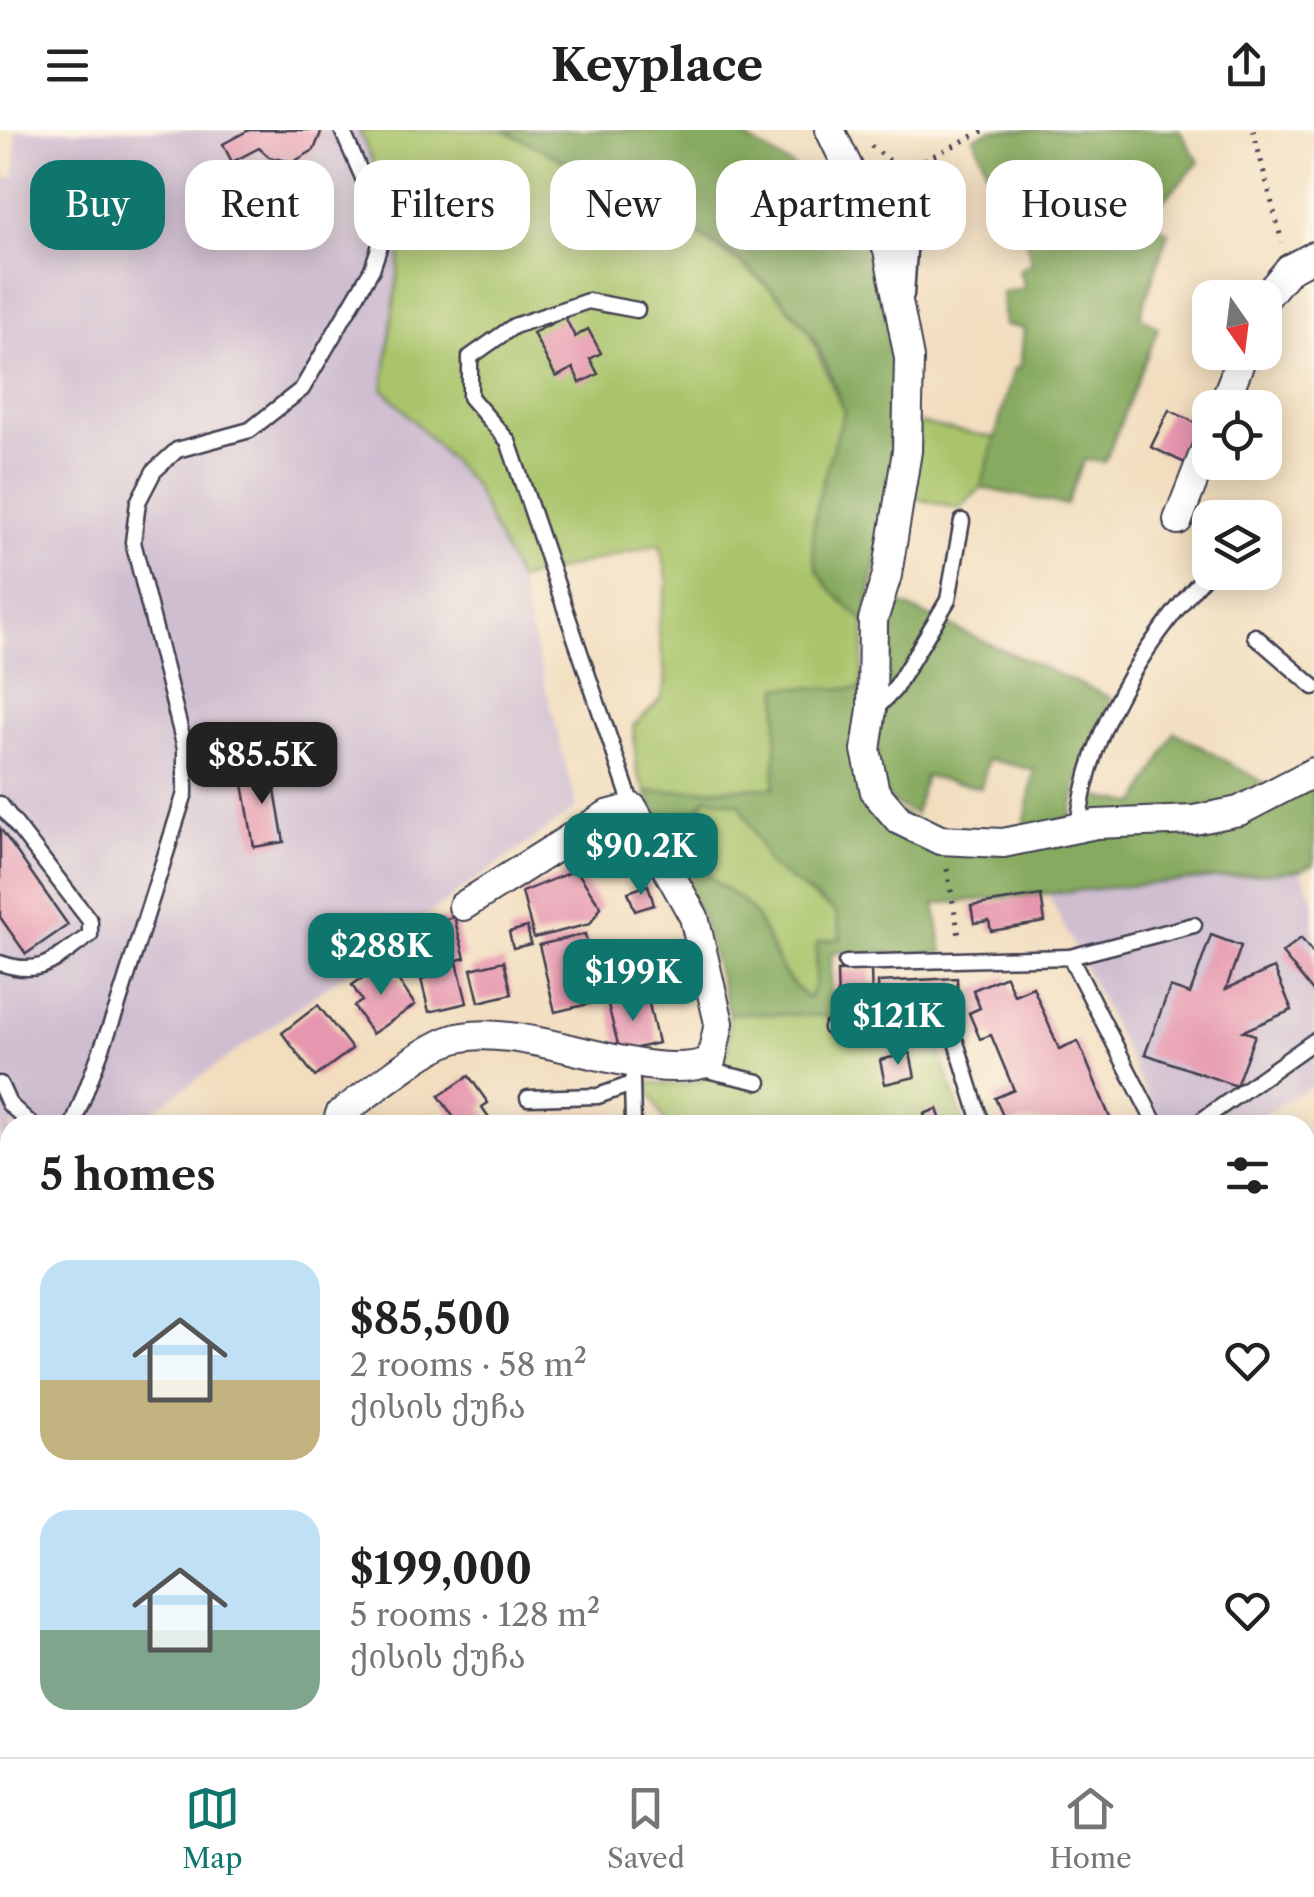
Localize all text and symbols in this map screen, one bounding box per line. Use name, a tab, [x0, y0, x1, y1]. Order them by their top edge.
text: Keyplace	[551, 37, 763, 93]
icon: menu	[40, 38, 95, 93]
icon: share	[1219, 38, 1274, 93]
chip: Buy	[30, 160, 165, 250]
chip: Rent	[185, 160, 334, 250]
chip: Filters	[354, 160, 530, 250]
chip: New	[550, 160, 696, 250]
chip: Apartment	[716, 160, 966, 250]
chip: House	[986, 160, 1163, 250]
north arrow	[1192, 280, 1282, 370]
map controls	[1192, 280, 1282, 590]
button: locate	[1192, 390, 1282, 480]
button: layers	[1192, 500, 1282, 590]
pin: $85.5K	[181, 722, 343, 807]
text: $85.5K	[208, 735, 316, 774]
pin: $90.2K	[560, 813, 722, 898]
text: $90.2K	[586, 826, 696, 865]
pin: $288K	[311, 913, 451, 998]
text: $288K	[330, 926, 432, 965]
pin: $199K	[563, 939, 703, 1024]
text: $199K	[585, 952, 681, 991]
pin: $121K	[828, 983, 968, 1068]
text: $121K	[852, 996, 944, 1035]
icon: filters	[1220, 1148, 1275, 1203]
text: 5 homes	[40, 1149, 216, 1201]
text: $85,500	[350, 1293, 511, 1345]
icon: home	[120, 1300, 240, 1420]
icon: heart	[1220, 1333, 1275, 1388]
text: 2 rooms · 58 m²	[350, 1345, 587, 1384]
text: ქისის ქუჩა	[350, 1387, 526, 1426]
text: $199,000	[350, 1543, 532, 1595]
icon: home	[120, 1550, 240, 1670]
icon: heart	[1220, 1583, 1275, 1638]
text: 5 rooms · 128 m²	[350, 1595, 600, 1634]
text: ქისის ქუჩა	[350, 1637, 526, 1676]
tab: Map	[182, 1781, 242, 1875]
tab: Saved	[607, 1781, 685, 1875]
tab: Home	[1049, 1781, 1132, 1875]

